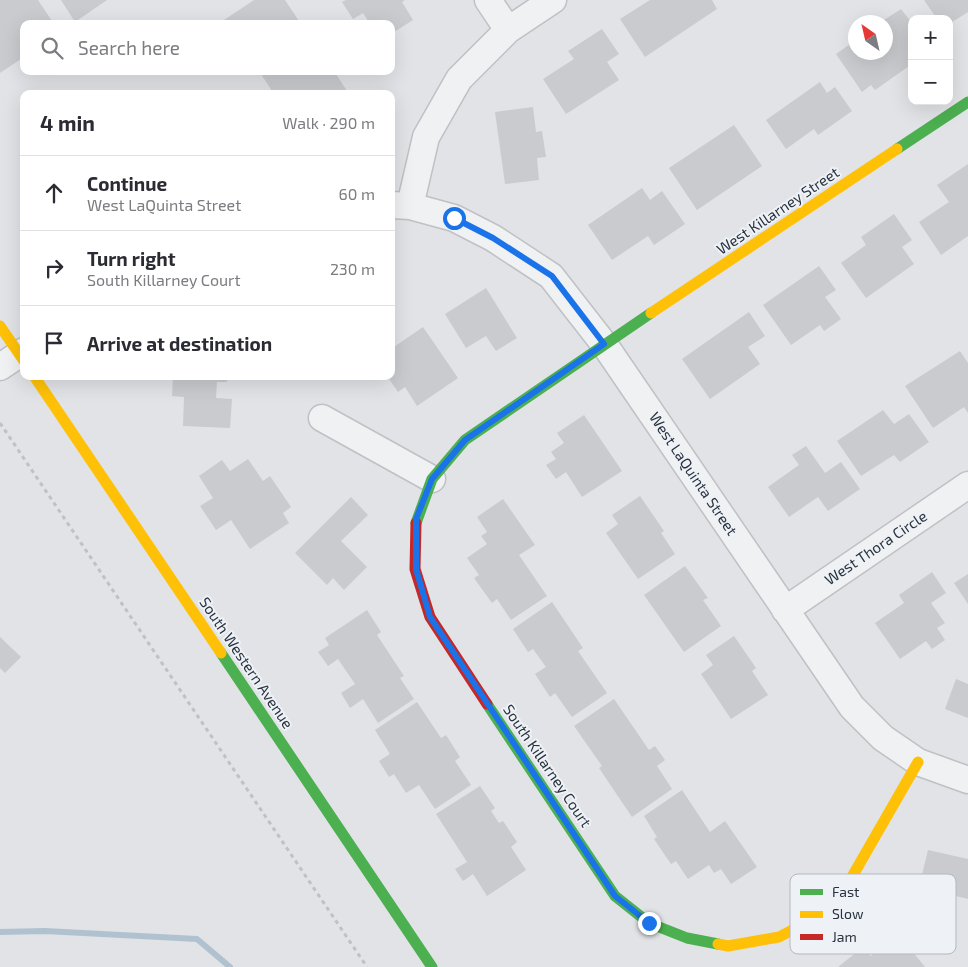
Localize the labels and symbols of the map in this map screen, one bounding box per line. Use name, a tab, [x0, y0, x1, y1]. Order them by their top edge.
north arrow	[848, 15, 893, 60]
street label: West Killarney Street	[713, 162, 842, 258]
route start	[443, 207, 466, 230]
street label: West LaQuinta Street	[645, 408, 742, 539]
street label: West Thora Circle	[821, 506, 930, 588]
street label: South Western Avenue	[196, 593, 297, 731]
street label: South Killarney Court	[500, 701, 596, 830]
legend	[790, 874, 956, 954]
text: Fast	[832, 883, 859, 900]
text: Slow	[832, 905, 864, 922]
route end	[638, 912, 661, 935]
text: Jam	[832, 928, 857, 945]

